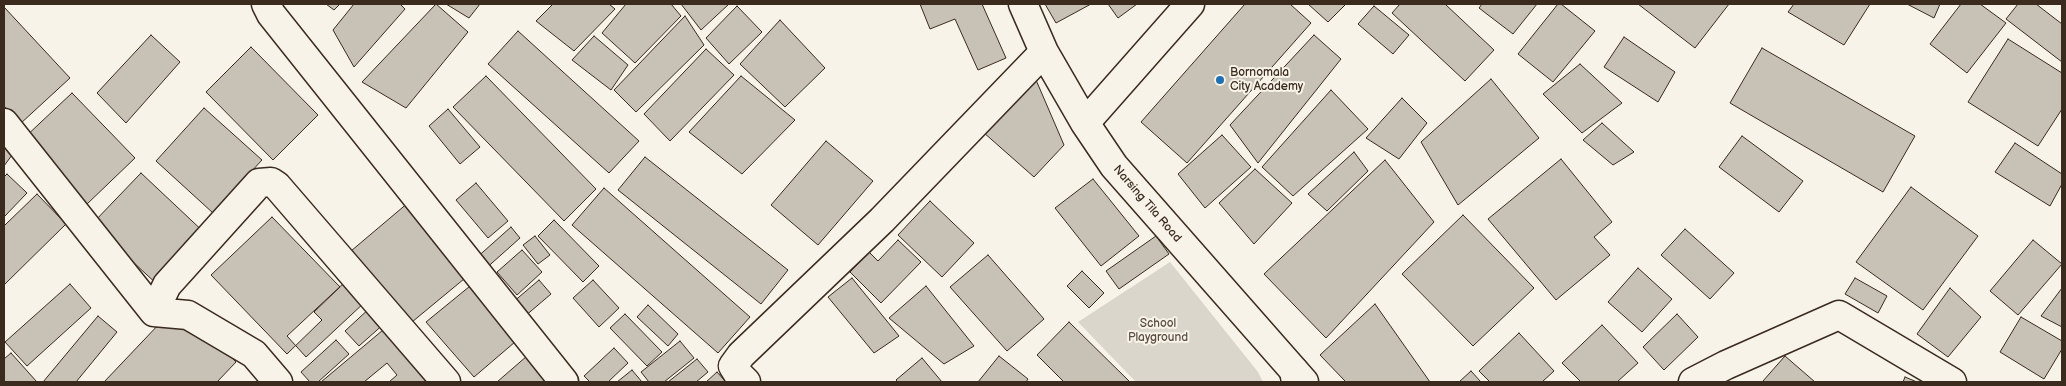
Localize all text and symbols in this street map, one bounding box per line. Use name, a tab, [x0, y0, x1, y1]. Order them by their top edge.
place label: Bornomala City Academy	[1230, 66, 1303, 94]
marker: Bornomala City Academy	[1214, 74, 1226, 86]
street label: Narsing Tila Road	[1110, 163, 1184, 245]
park label: School Playground	[1128, 317, 1188, 345]

